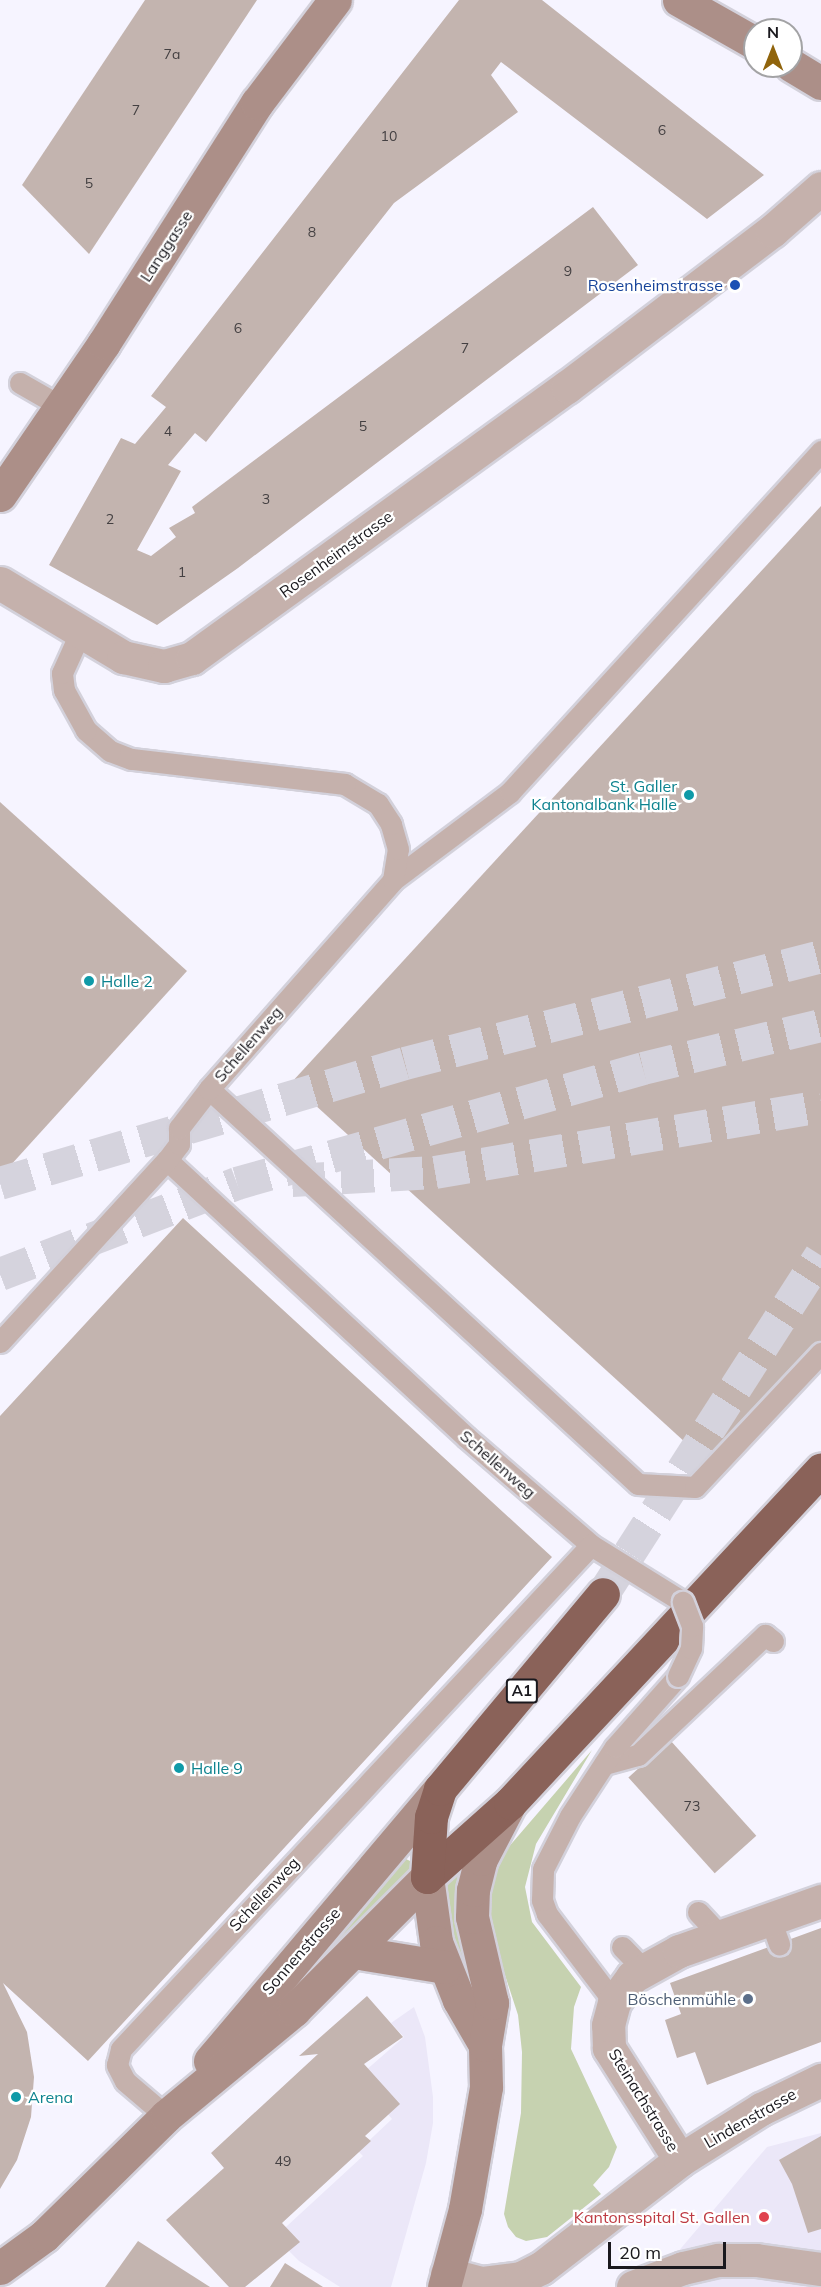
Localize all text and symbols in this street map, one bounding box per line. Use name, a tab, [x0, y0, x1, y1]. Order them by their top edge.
north arrow	[743, 18, 803, 78]
text: N	[767, 22, 779, 42]
house number: 7a	[164, 46, 180, 62]
house number: 7	[132, 102, 140, 118]
house number: 6	[658, 122, 666, 138]
house number: 10	[381, 128, 397, 144]
house number: 5	[85, 175, 93, 191]
street label: Langgasse	[136, 207, 196, 285]
house number: 8	[308, 224, 316, 240]
house number: 9	[564, 263, 572, 279]
place label: Rosenheimstrasse	[588, 275, 723, 295]
marker: Rosenheimstrasse	[728, 278, 742, 292]
house number: 6	[234, 320, 242, 336]
house number: 7	[461, 340, 469, 356]
house number: 5	[359, 418, 367, 434]
house number: 4	[164, 423, 172, 439]
house number: 3	[262, 491, 270, 507]
street label: Rosenheimstrasse	[276, 506, 396, 602]
house number: 2	[106, 511, 114, 527]
house number: 1	[178, 564, 186, 580]
place label: St. Galler Kantonalbank Halle	[531, 776, 677, 814]
marker: St. Galler Kantonalbank Halle	[682, 788, 696, 802]
place label: Halle 2	[101, 971, 153, 991]
marker: Halle 2	[82, 974, 96, 988]
street label: Schellenweg	[210, 1002, 286, 1086]
street label: Schellenweg	[456, 1426, 540, 1502]
road number: A1	[506, 1679, 538, 1703]
place label: Halle 9	[191, 1758, 243, 1778]
marker: Halle 9	[172, 1761, 186, 1775]
house number: 73	[684, 1798, 700, 1814]
street label: Schellenweg	[225, 1853, 303, 1935]
street label: Sonnenstrasse	[258, 1903, 344, 1999]
place label: Böschenmühle	[628, 1989, 736, 2009]
marker: Böschenmühle	[741, 1992, 755, 2006]
street label: Steinachstrasse	[605, 2045, 683, 2155]
street label: Lindenstrasse	[701, 2084, 799, 2152]
place label: Arena	[28, 2087, 73, 2107]
marker: Arena	[9, 2090, 23, 2104]
house number: 49	[275, 2153, 291, 2169]
place label: Kantonsspital St. Gallen	[574, 2207, 750, 2227]
marker: Kantonsspital St. Gallen	[755, 2208, 773, 2226]
scale bar	[611, 2230, 730, 2268]
text: 20 m	[619, 2241, 661, 2264]

